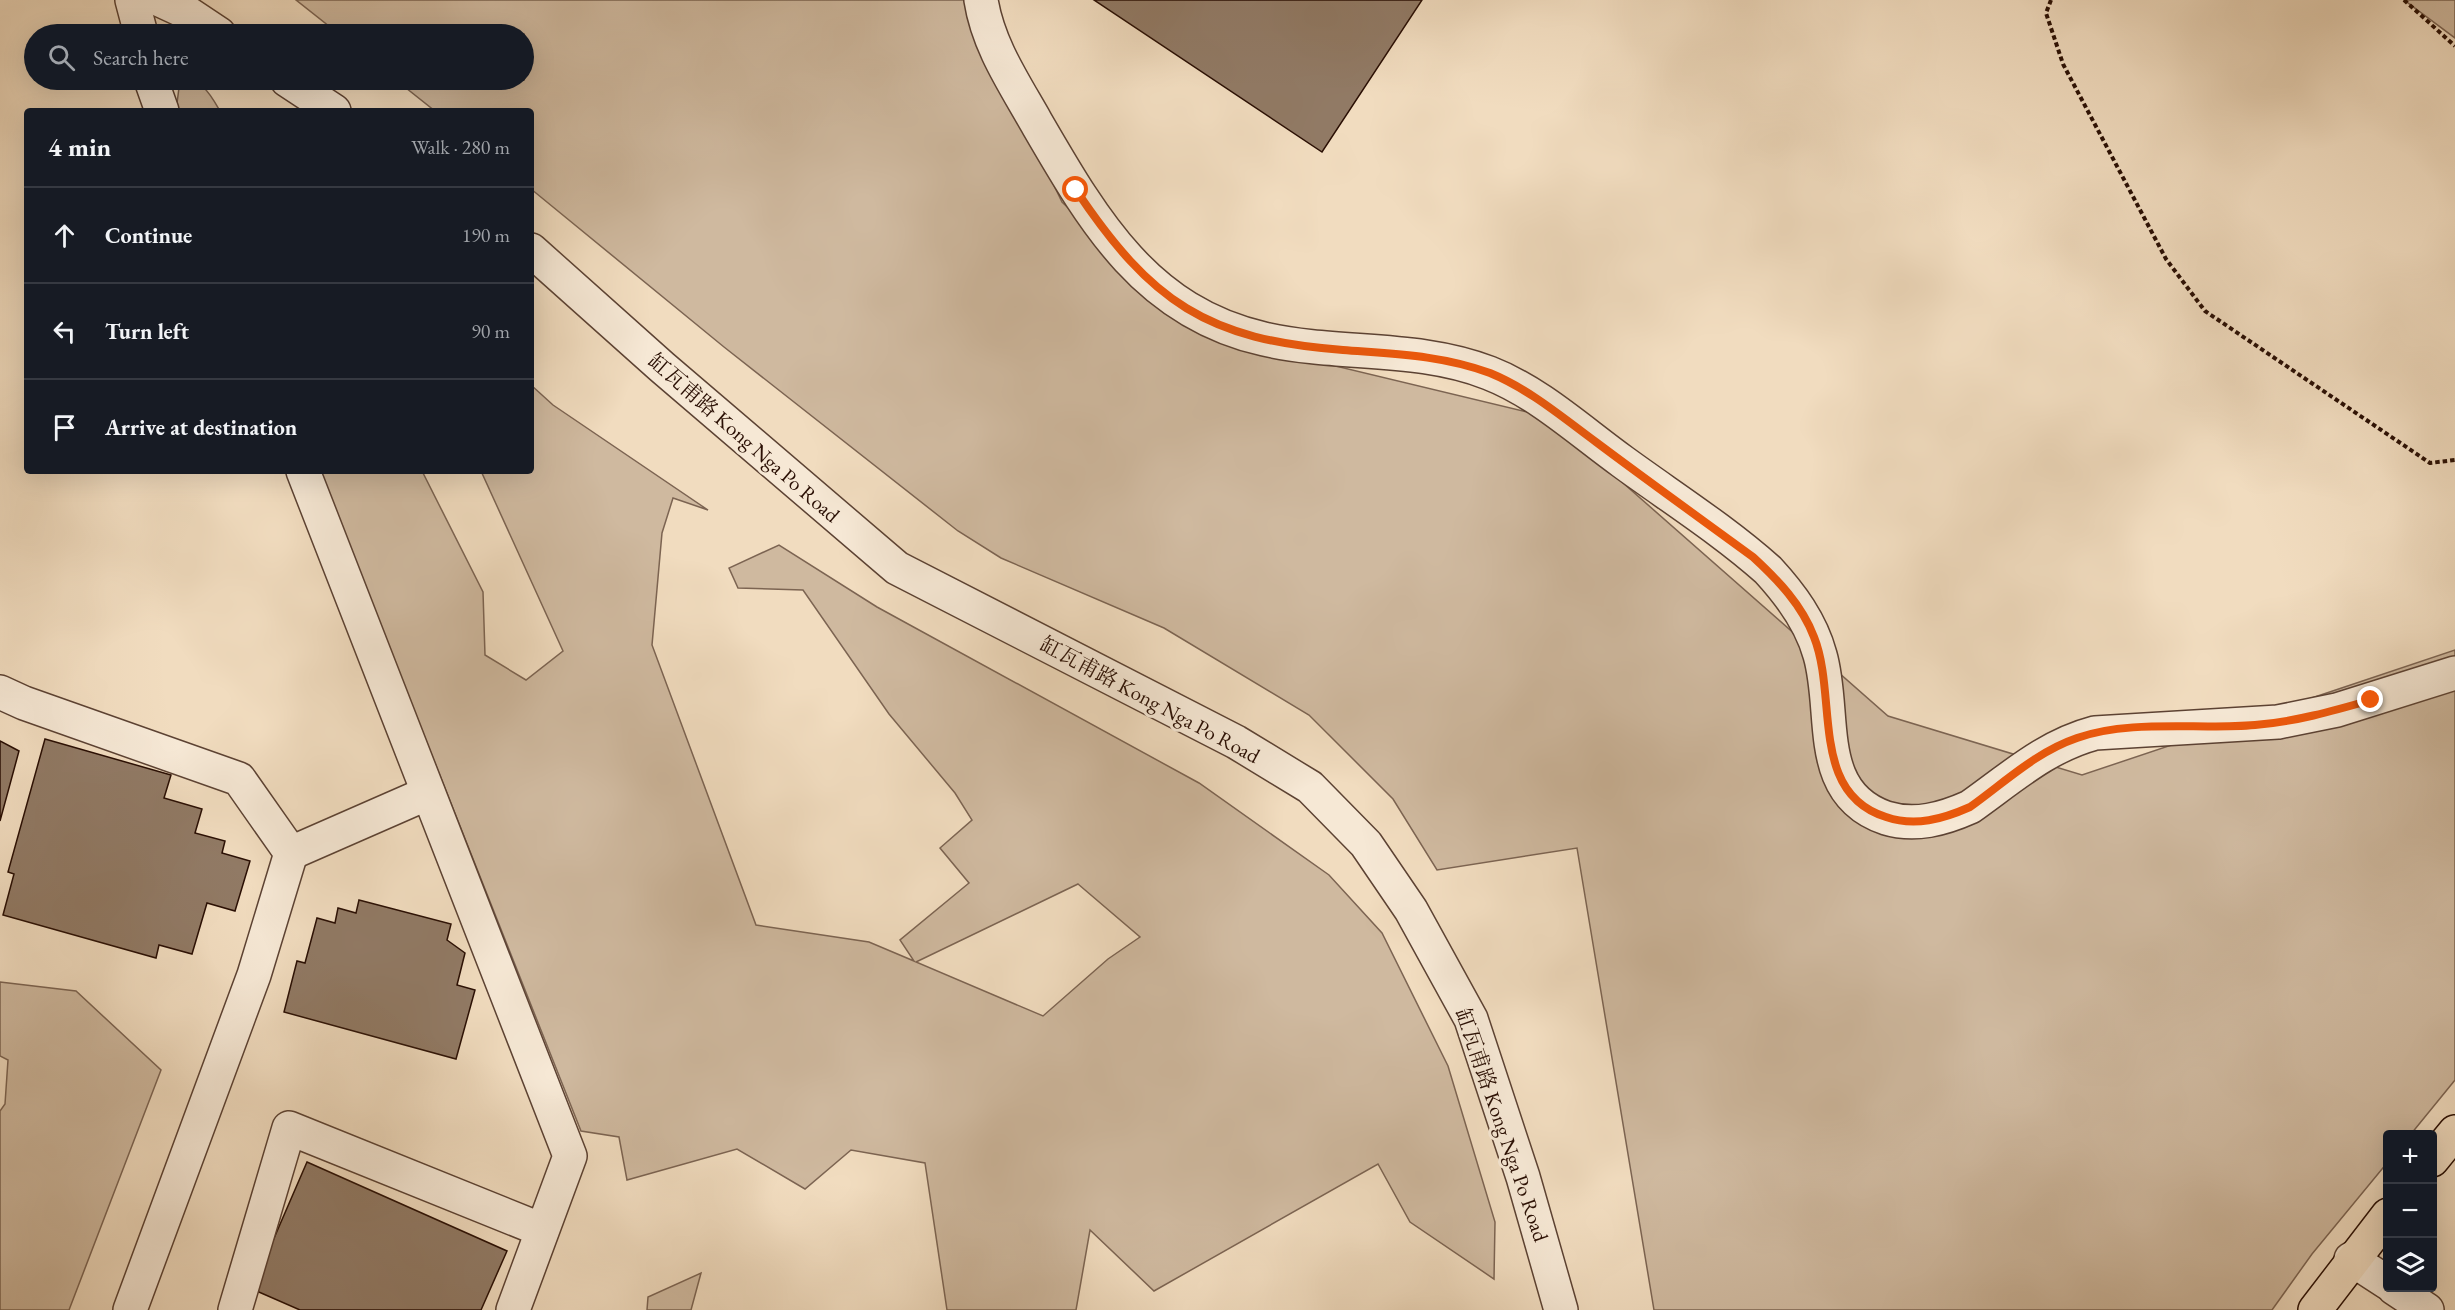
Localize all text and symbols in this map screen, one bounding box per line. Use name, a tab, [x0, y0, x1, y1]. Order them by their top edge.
search box	[24, 24, 534, 90]
icon: search	[45, 41, 78, 74]
text: Search here	[93, 43, 188, 72]
text: 4 min	[48, 130, 111, 164]
text: Walk · 280 m	[411, 134, 510, 160]
route start	[1062, 176, 1088, 202]
icon: ahead	[48, 219, 81, 252]
text: Continue	[105, 221, 192, 250]
text: 190 m	[462, 222, 510, 248]
icon: left	[48, 315, 81, 348]
text: Turn left	[105, 317, 189, 346]
text: 90 m	[471, 318, 510, 344]
street label: 缸瓦甫路 Kong Nga Po Road	[643, 347, 846, 528]
icon: arrive	[48, 411, 81, 444]
text: Arrive at destination	[105, 413, 297, 442]
street label: 缸瓦甫路 Kong Nga Po Road	[1036, 630, 1265, 769]
route end	[2357, 686, 2383, 712]
street label: 缸瓦甫路 Kong Nga Po Road	[1450, 1005, 1555, 1245]
map controls	[2383, 1130, 2437, 1292]
button: +	[2383, 1130, 2437, 1184]
button: −	[2383, 1184, 2437, 1238]
button: layers	[2383, 1238, 2437, 1292]

